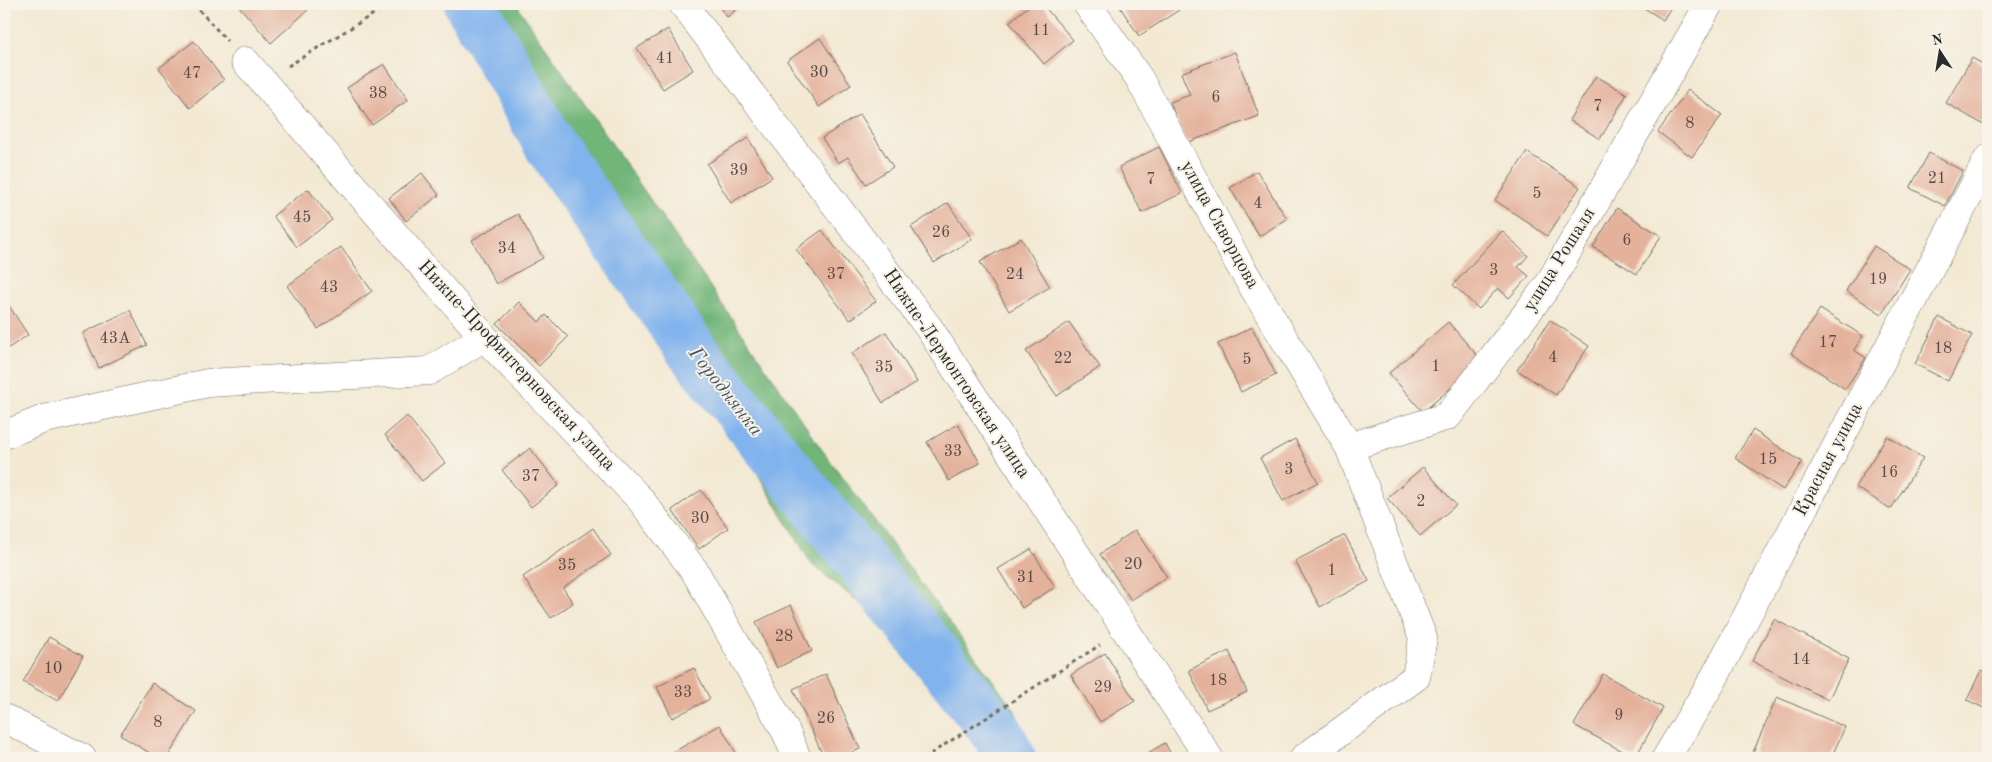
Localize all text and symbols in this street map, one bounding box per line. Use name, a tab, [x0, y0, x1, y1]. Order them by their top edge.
house number: 11	[1032, 23, 1050, 39]
north arrow	[1914, 28, 1964, 78]
text: N	[1931, 32, 1944, 48]
house number: 41	[656, 51, 674, 67]
house number: 30	[810, 65, 828, 81]
house number: 47	[183, 66, 201, 82]
house number: 38	[369, 86, 387, 102]
house number: 6	[1211, 90, 1221, 106]
house number: 7	[1593, 99, 1603, 115]
house number: 8	[1685, 116, 1695, 132]
street label: улица Скворцова	[1176, 158, 1262, 293]
house number: 39	[730, 163, 748, 179]
house number: 21	[1928, 171, 1946, 187]
house number: 7	[1146, 172, 1156, 188]
house number: 5	[1532, 186, 1542, 202]
house number: 4	[1253, 196, 1263, 212]
street label: улица Рошаля	[1521, 205, 1600, 315]
house number: 45	[293, 210, 311, 226]
house number: 26	[932, 225, 950, 241]
house number: 6	[1622, 233, 1632, 249]
house number: 34	[498, 241, 516, 257]
street label: Нижне-Профинтерновская улица	[414, 257, 619, 475]
house number: 3	[1489, 263, 1499, 279]
street label: Нижне-Лермонтовская улица	[879, 266, 1033, 482]
house number: 37	[827, 267, 845, 283]
house number: 24	[1006, 267, 1024, 283]
house number: 19	[1869, 272, 1887, 288]
house number: 43	[320, 280, 338, 296]
house number: 43А	[100, 331, 130, 347]
house number: 17	[1819, 335, 1837, 351]
house number: 18	[1934, 341, 1952, 357]
water label: Городнянка	[683, 343, 766, 441]
house number: 4	[1548, 350, 1558, 366]
house number: 22	[1054, 351, 1072, 367]
house number: 5	[1242, 352, 1252, 368]
house number: 1	[1431, 359, 1441, 375]
house number: 35	[875, 360, 893, 376]
street label: Красная улица	[1791, 400, 1867, 520]
house number: 33	[944, 444, 962, 460]
house number: 15	[1759, 452, 1777, 468]
house number: 3	[1284, 462, 1294, 478]
house number: 16	[1880, 465, 1898, 481]
house number: 37	[522, 469, 540, 485]
house number: 2	[1416, 494, 1426, 510]
house number: 30	[691, 511, 709, 527]
house number: 20	[1124, 557, 1142, 573]
house number: 35	[558, 558, 576, 574]
house number: 1	[1327, 563, 1337, 579]
house number: 31	[1017, 570, 1035, 586]
house number: 28	[775, 629, 793, 645]
house number: 14	[1792, 652, 1810, 668]
house number: 10	[44, 661, 62, 677]
house number: 18	[1209, 673, 1227, 689]
house number: 29	[1094, 680, 1112, 696]
house number: 33	[674, 685, 692, 701]
house number: 9	[1614, 708, 1624, 724]
house number: 26	[817, 711, 835, 727]
house number: 8	[153, 715, 163, 731]

